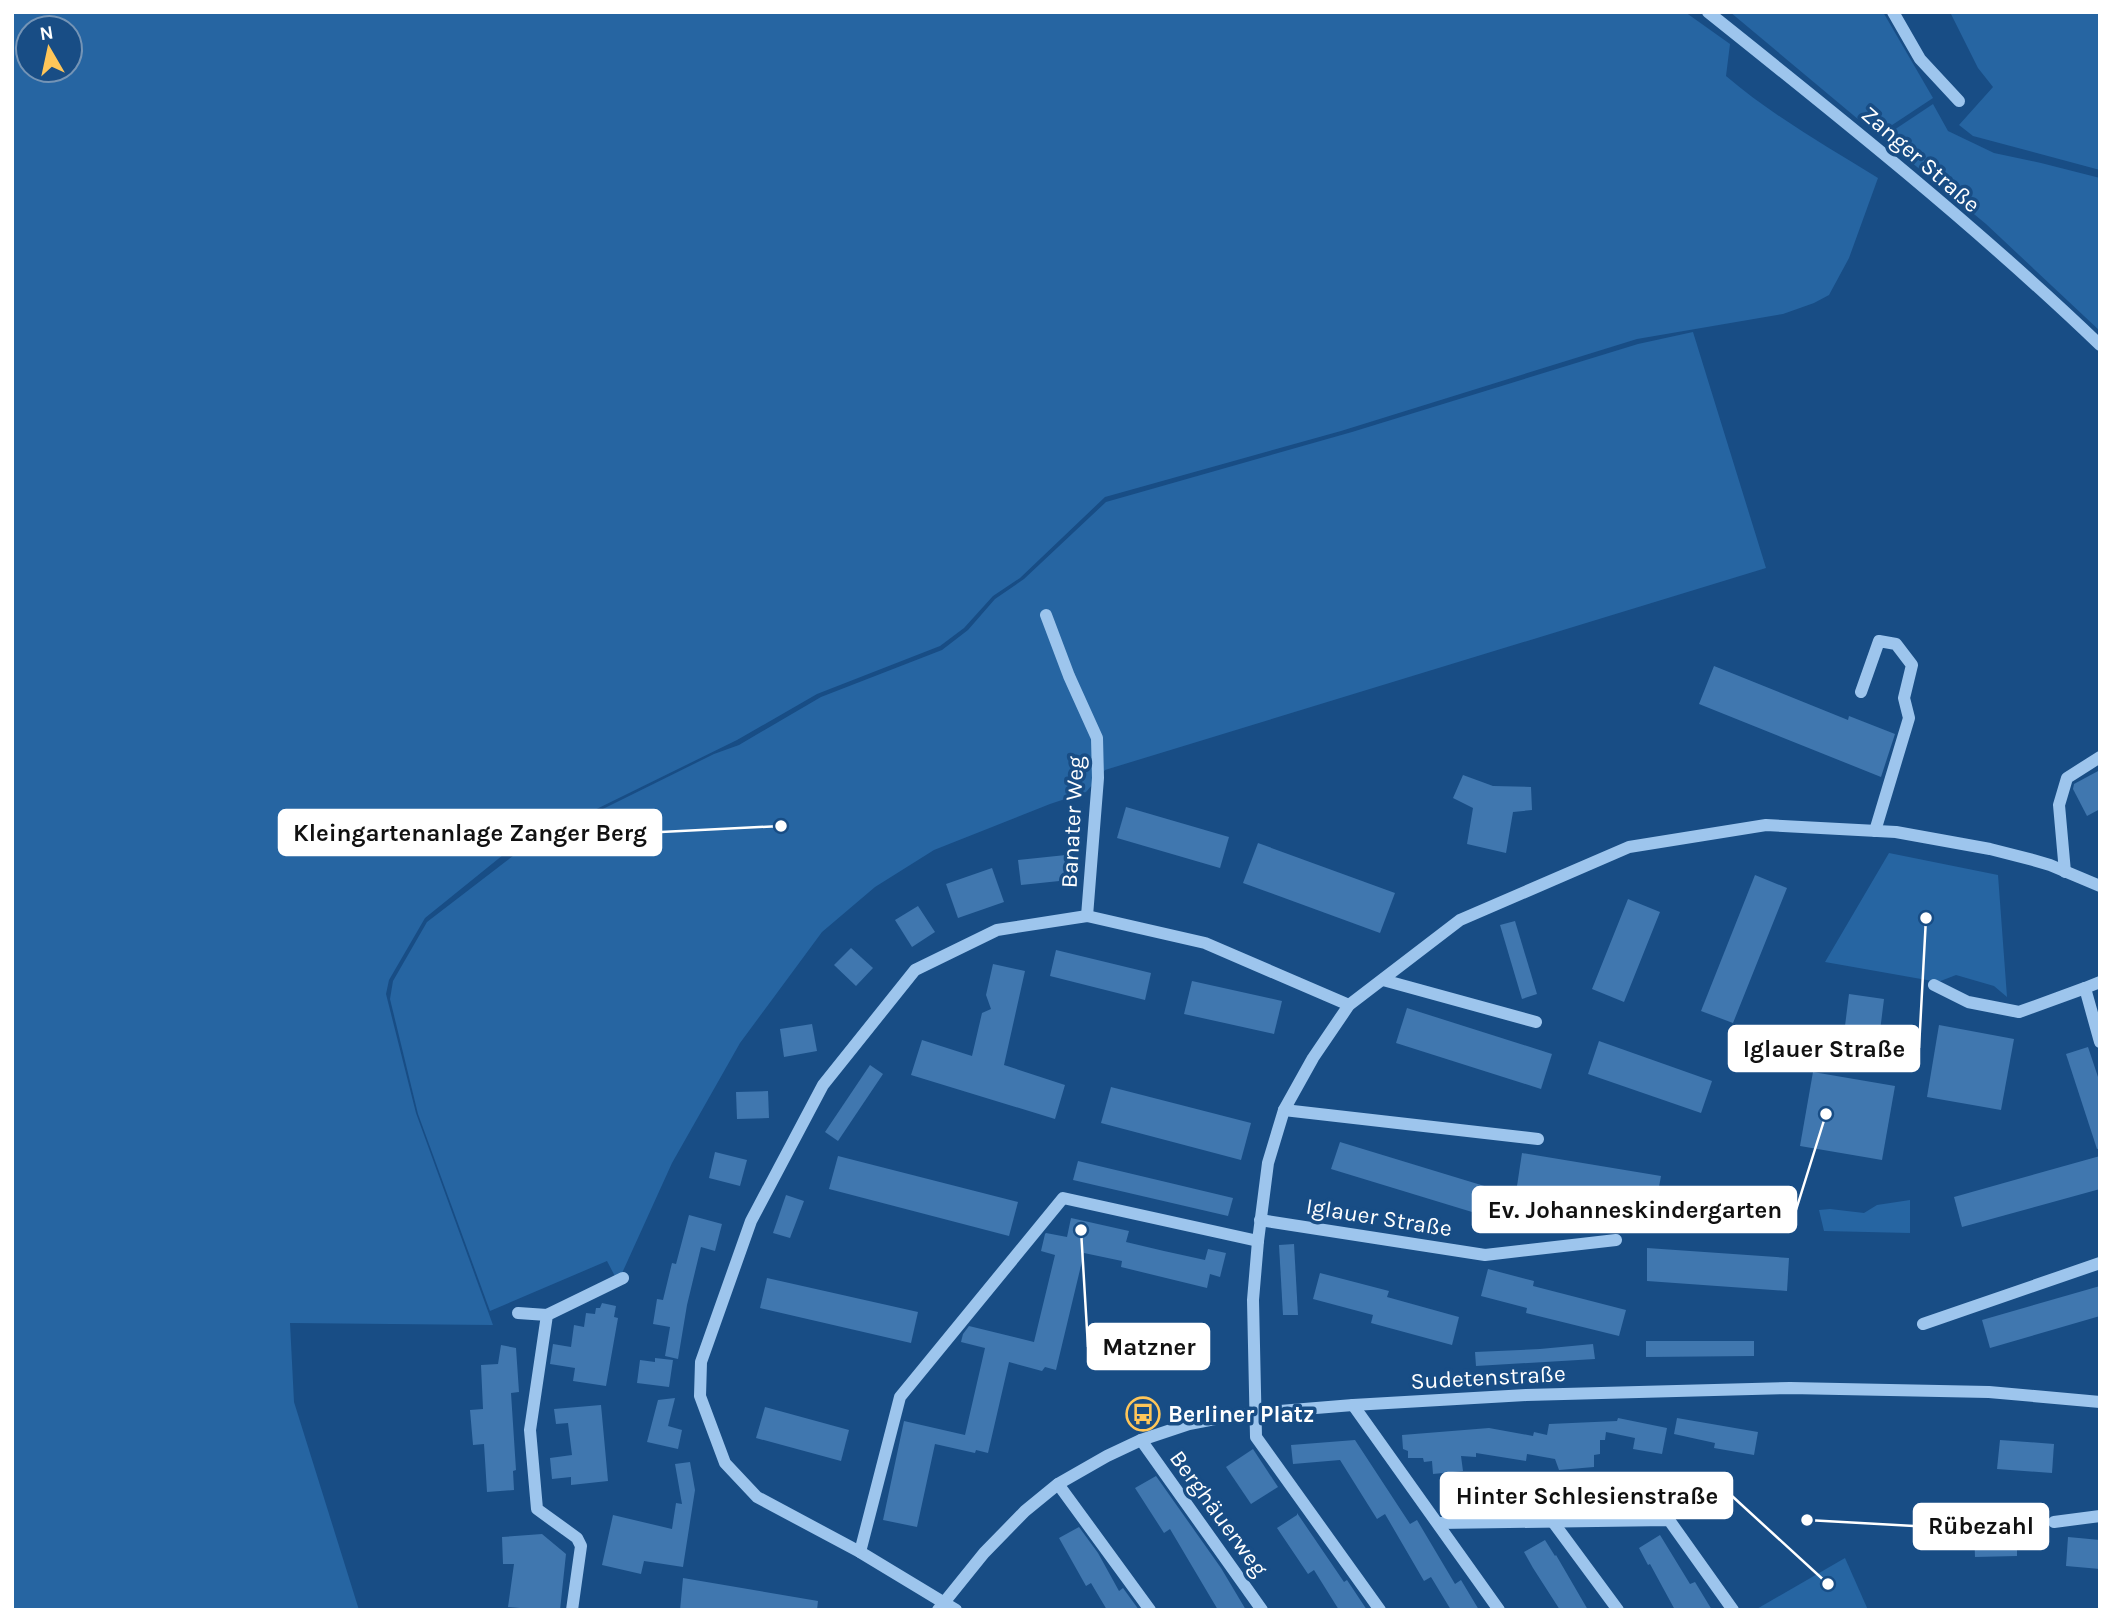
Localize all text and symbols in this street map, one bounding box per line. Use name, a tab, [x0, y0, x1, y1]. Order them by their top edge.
north arrow	[14, 14, 84, 84]
text: N	[38, 21, 55, 45]
street label: Zanger Straße	[1856, 101, 1985, 218]
street label: Banater Weg	[1056, 755, 1089, 889]
callout: Kleingartenanlage Zanger Berg	[279, 810, 661, 855]
text: Kleingartenanlage Zanger Berg	[293, 819, 647, 847]
callout: Iglauer Straße	[1729, 1026, 1919, 1071]
text: Iglauer Straße	[1743, 1035, 1905, 1063]
callout: Ev. Johanneskindergarten	[1473, 1187, 1796, 1232]
street label: Iglauer Straße	[1304, 1193, 1454, 1242]
text: Ev. Johanneskindergarten	[1488, 1196, 1782, 1224]
callout: Matzner	[1088, 1324, 1209, 1369]
text: Matzner	[1102, 1333, 1196, 1361]
street label: Sudetenstraße	[1410, 1360, 1566, 1395]
bus stop icon: Berliner Platz	[1124, 1395, 1162, 1433]
place label: Berliner Platz	[1168, 1401, 1314, 1428]
street label: Berghäuerweg	[1164, 1445, 1273, 1582]
callout: Hinter Schlesienstraße	[1441, 1473, 1732, 1518]
text: Hinter Schlesienstraße	[1456, 1482, 1718, 1510]
callout: Rübezahl	[1914, 1504, 2048, 1549]
text: Rübezahl	[1928, 1512, 2034, 1540]

